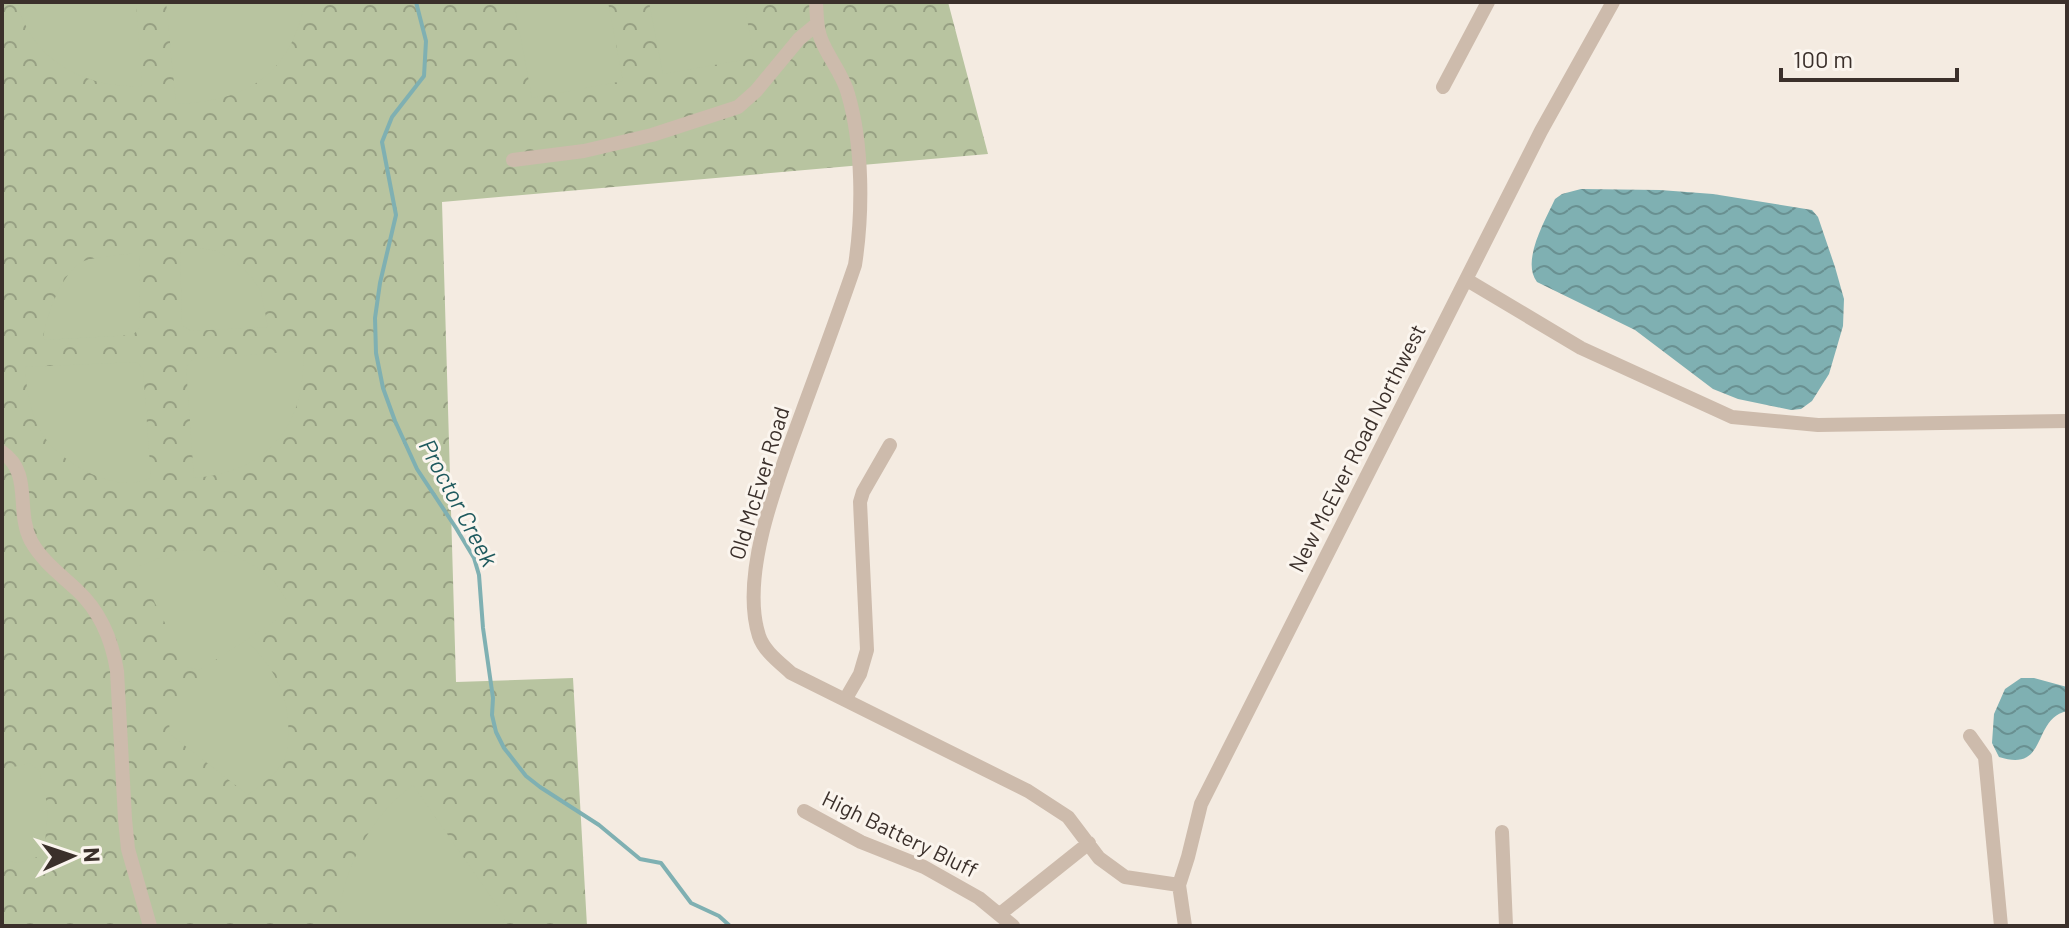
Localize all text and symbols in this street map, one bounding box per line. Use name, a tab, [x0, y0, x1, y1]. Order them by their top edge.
scale bar	[1781, 32, 1957, 82]
text: 100 m	[1793, 44, 1853, 73]
street label: New McEver Road Northwest	[1282, 319, 1430, 576]
street label: Old McEver Road	[722, 403, 794, 562]
water label: Proctor Creek	[414, 434, 505, 571]
street label: High Battery Bluff	[818, 784, 982, 882]
north arrow	[32, 816, 112, 896]
text: N	[80, 847, 106, 863]

